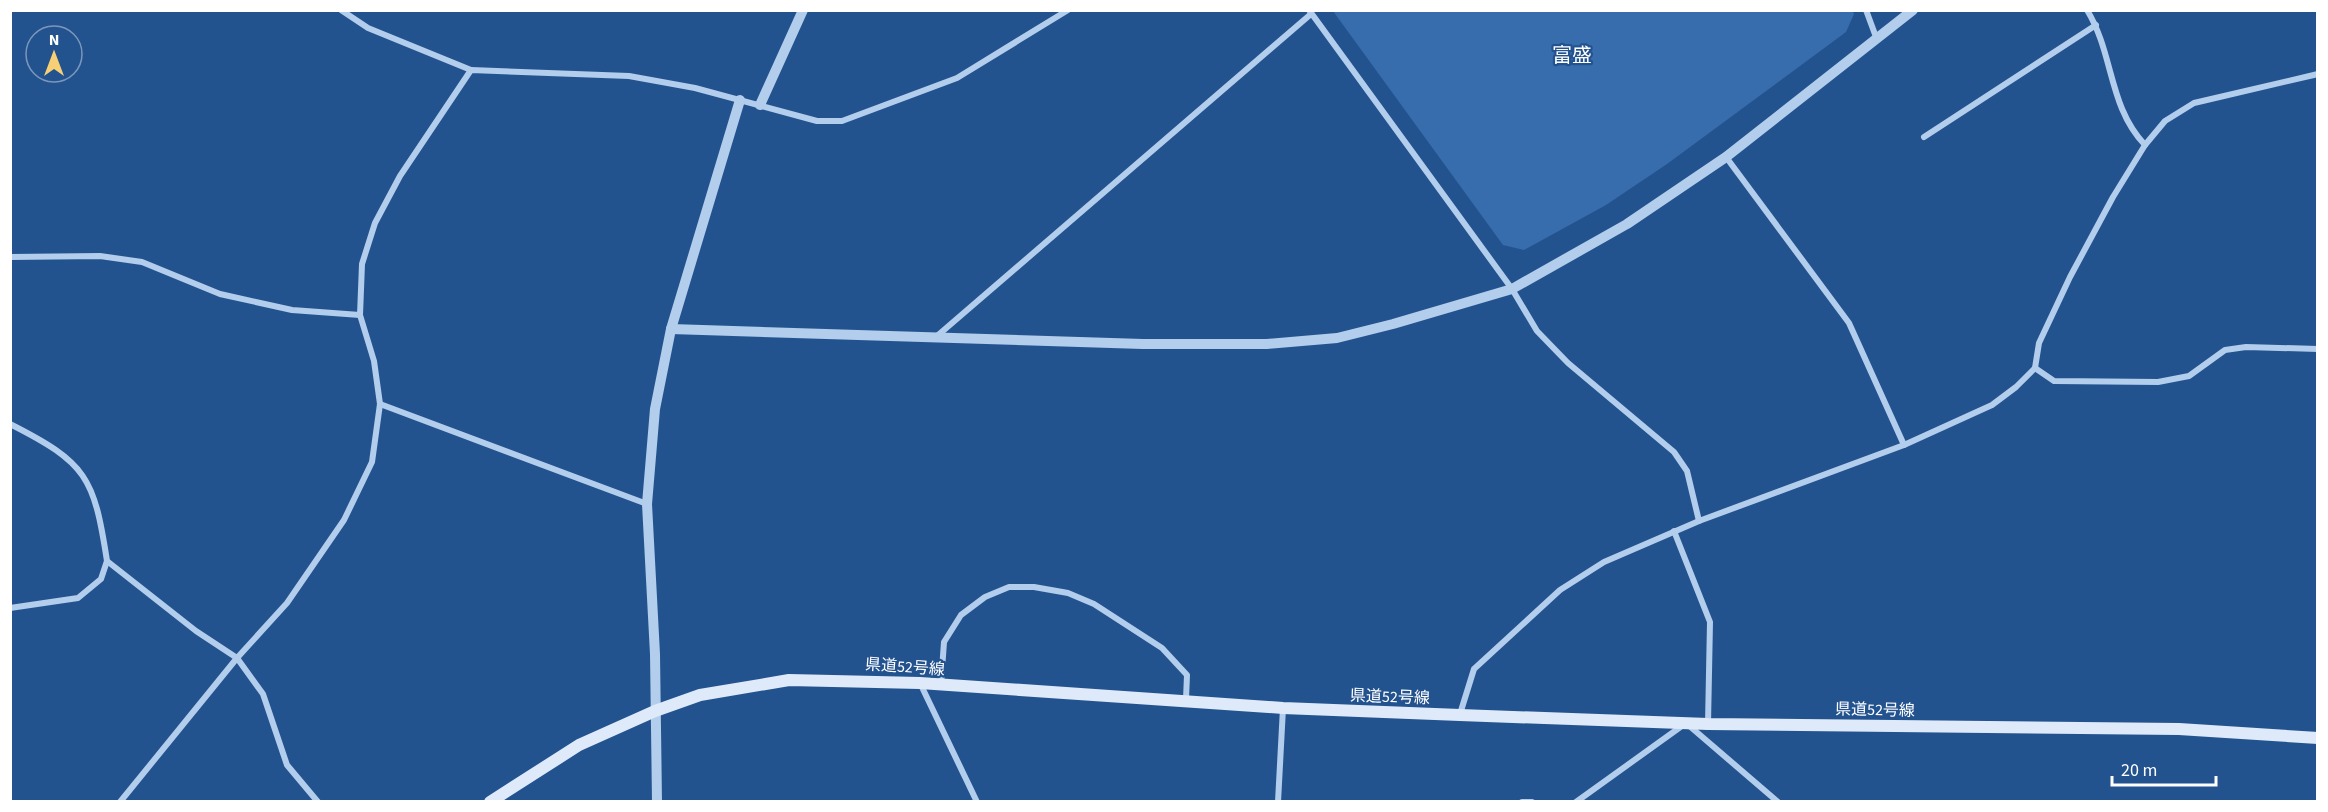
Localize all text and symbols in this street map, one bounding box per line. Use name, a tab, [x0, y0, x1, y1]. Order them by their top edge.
north arrow	[24, 24, 84, 84]
text: N	[49, 29, 59, 51]
district label: 富盛	[1552, 42, 1592, 70]
street label: 県道52号線	[864, 653, 946, 681]
street label: 県道52号線	[1350, 685, 1430, 709]
street label: 県道52号線	[1835, 698, 1915, 722]
scale bar	[2112, 749, 2216, 787]
text: 20 m	[2121, 758, 2157, 783]

